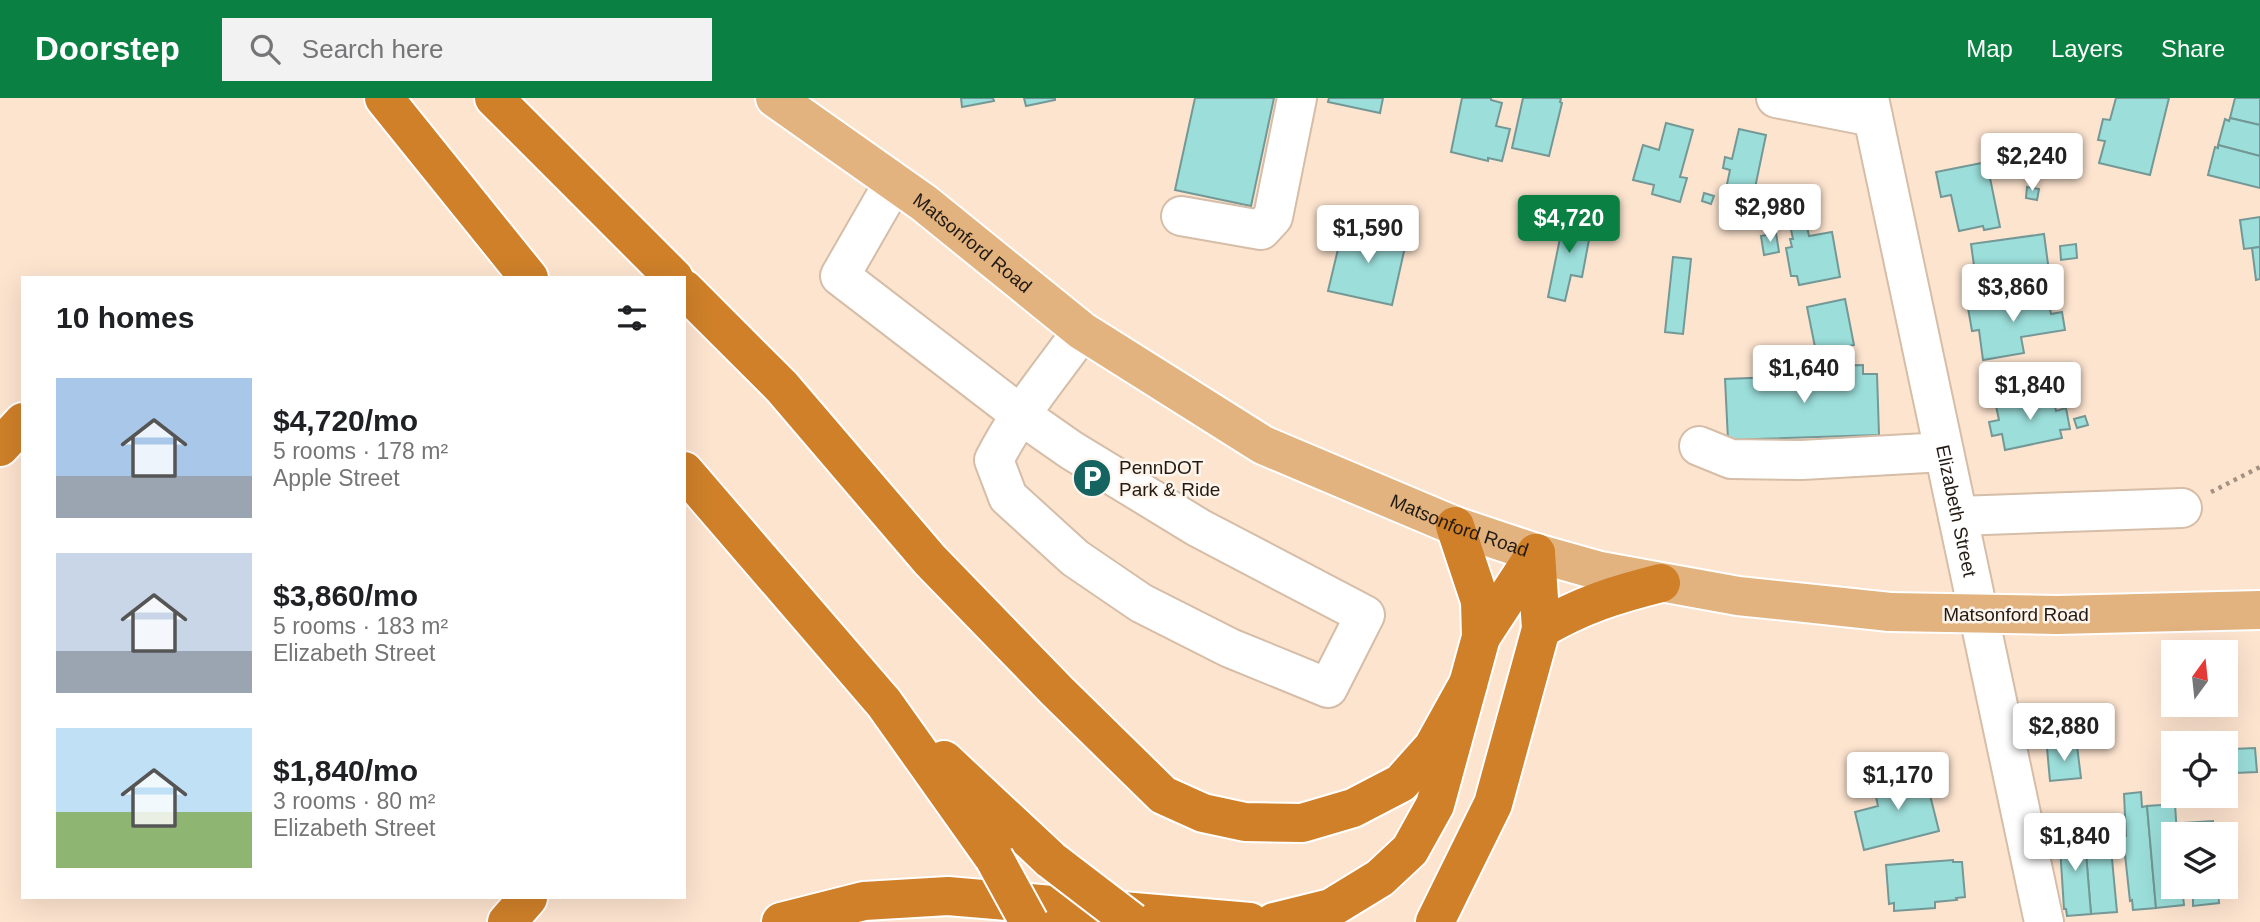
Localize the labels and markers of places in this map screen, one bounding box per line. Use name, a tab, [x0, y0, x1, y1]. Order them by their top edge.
pin: $2,240	[1975, 134, 2089, 193]
pin: $2,980	[1713, 184, 1827, 244]
pin: $4,720	[1512, 195, 1626, 255]
pin: $1,590	[1311, 206, 1425, 265]
pin: $3,860	[1956, 264, 2070, 324]
pin: $1,640	[1747, 345, 1861, 405]
pin: $1,840	[1973, 362, 2087, 422]
parking icon: PennDOT Park & Ride	[1071, 457, 1113, 499]
place label: PennDOT Park & Ride	[1119, 457, 1220, 500]
pin: $2,880	[2007, 704, 2121, 763]
pin: $1,170	[1841, 752, 1955, 812]
pin: $1,840	[2018, 814, 2132, 873]

